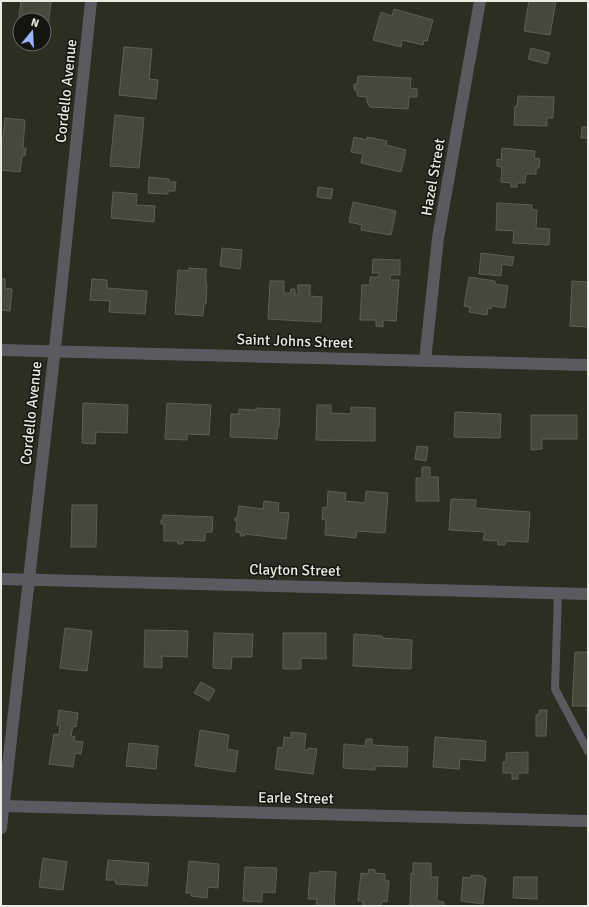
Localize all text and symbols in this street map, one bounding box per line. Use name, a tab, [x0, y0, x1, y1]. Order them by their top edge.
north arrow	[12, 12, 52, 52]
text: N	[29, 16, 41, 30]
street label: Cordello Avenue	[52, 38, 80, 144]
street label: Hazel Street	[417, 137, 449, 217]
street label: Saint Johns Street	[236, 330, 354, 352]
street label: Cordello Avenue	[17, 360, 45, 466]
street label: Clayton Street	[249, 560, 341, 580]
street label: Earle Street	[258, 788, 334, 808]

